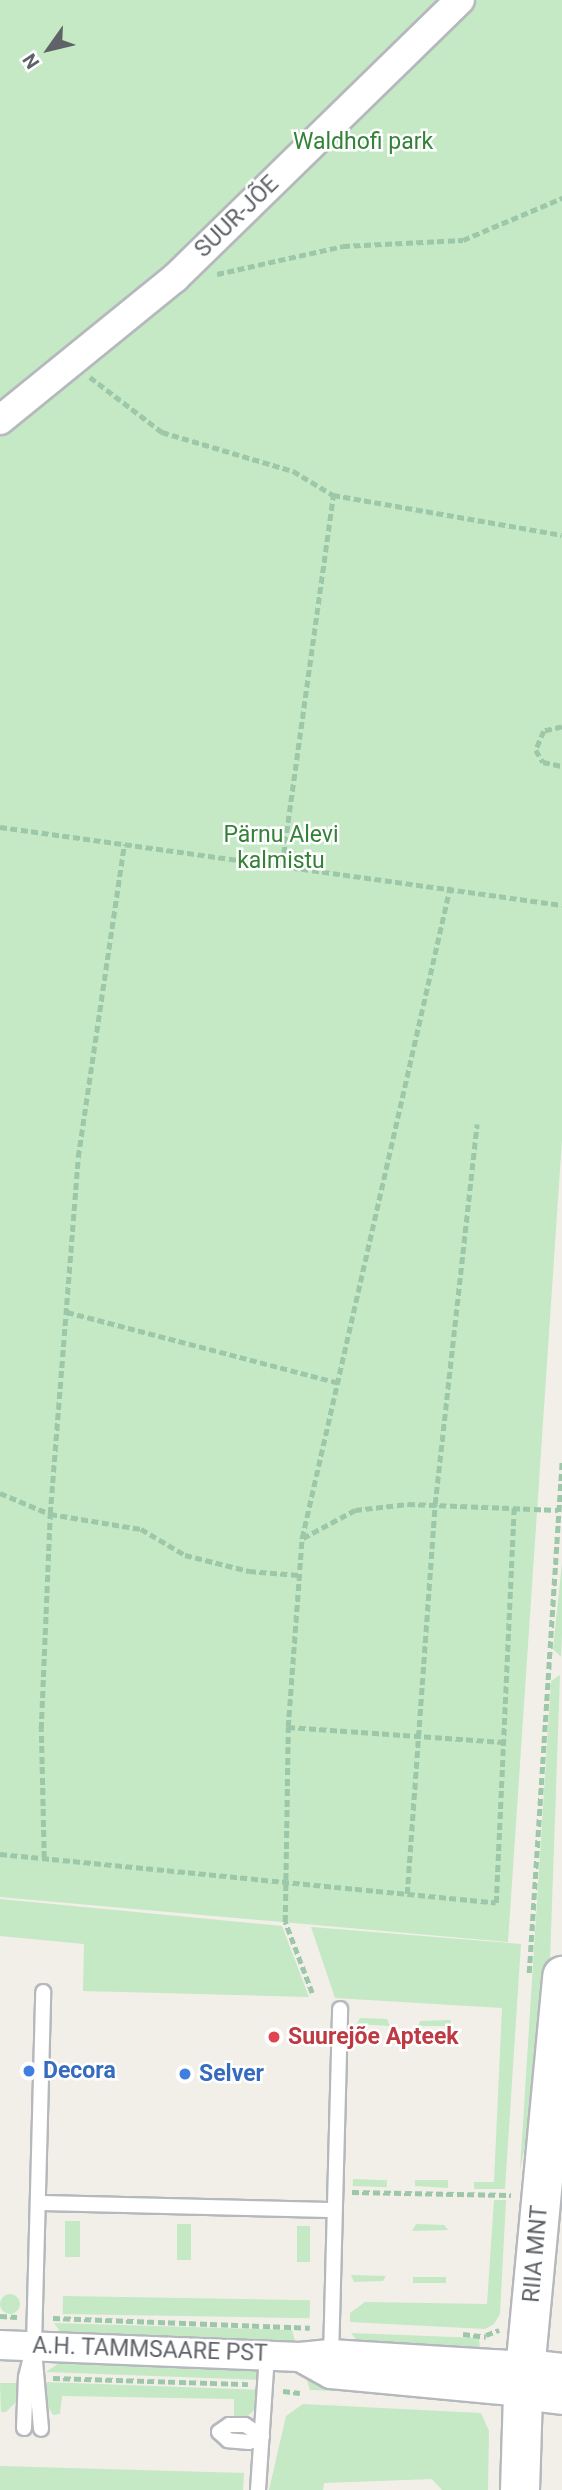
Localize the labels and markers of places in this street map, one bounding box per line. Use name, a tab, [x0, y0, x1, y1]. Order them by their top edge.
place label: Suurejõe Apteek	[288, 2023, 459, 2051]
marker: Suurejõe Apteek	[266, 2029, 282, 2045]
place label: Decora	[43, 2057, 116, 2085]
place label: Selver	[199, 2060, 264, 2088]
marker: Decora	[21, 2063, 37, 2079]
marker: Selver	[177, 2066, 193, 2082]

